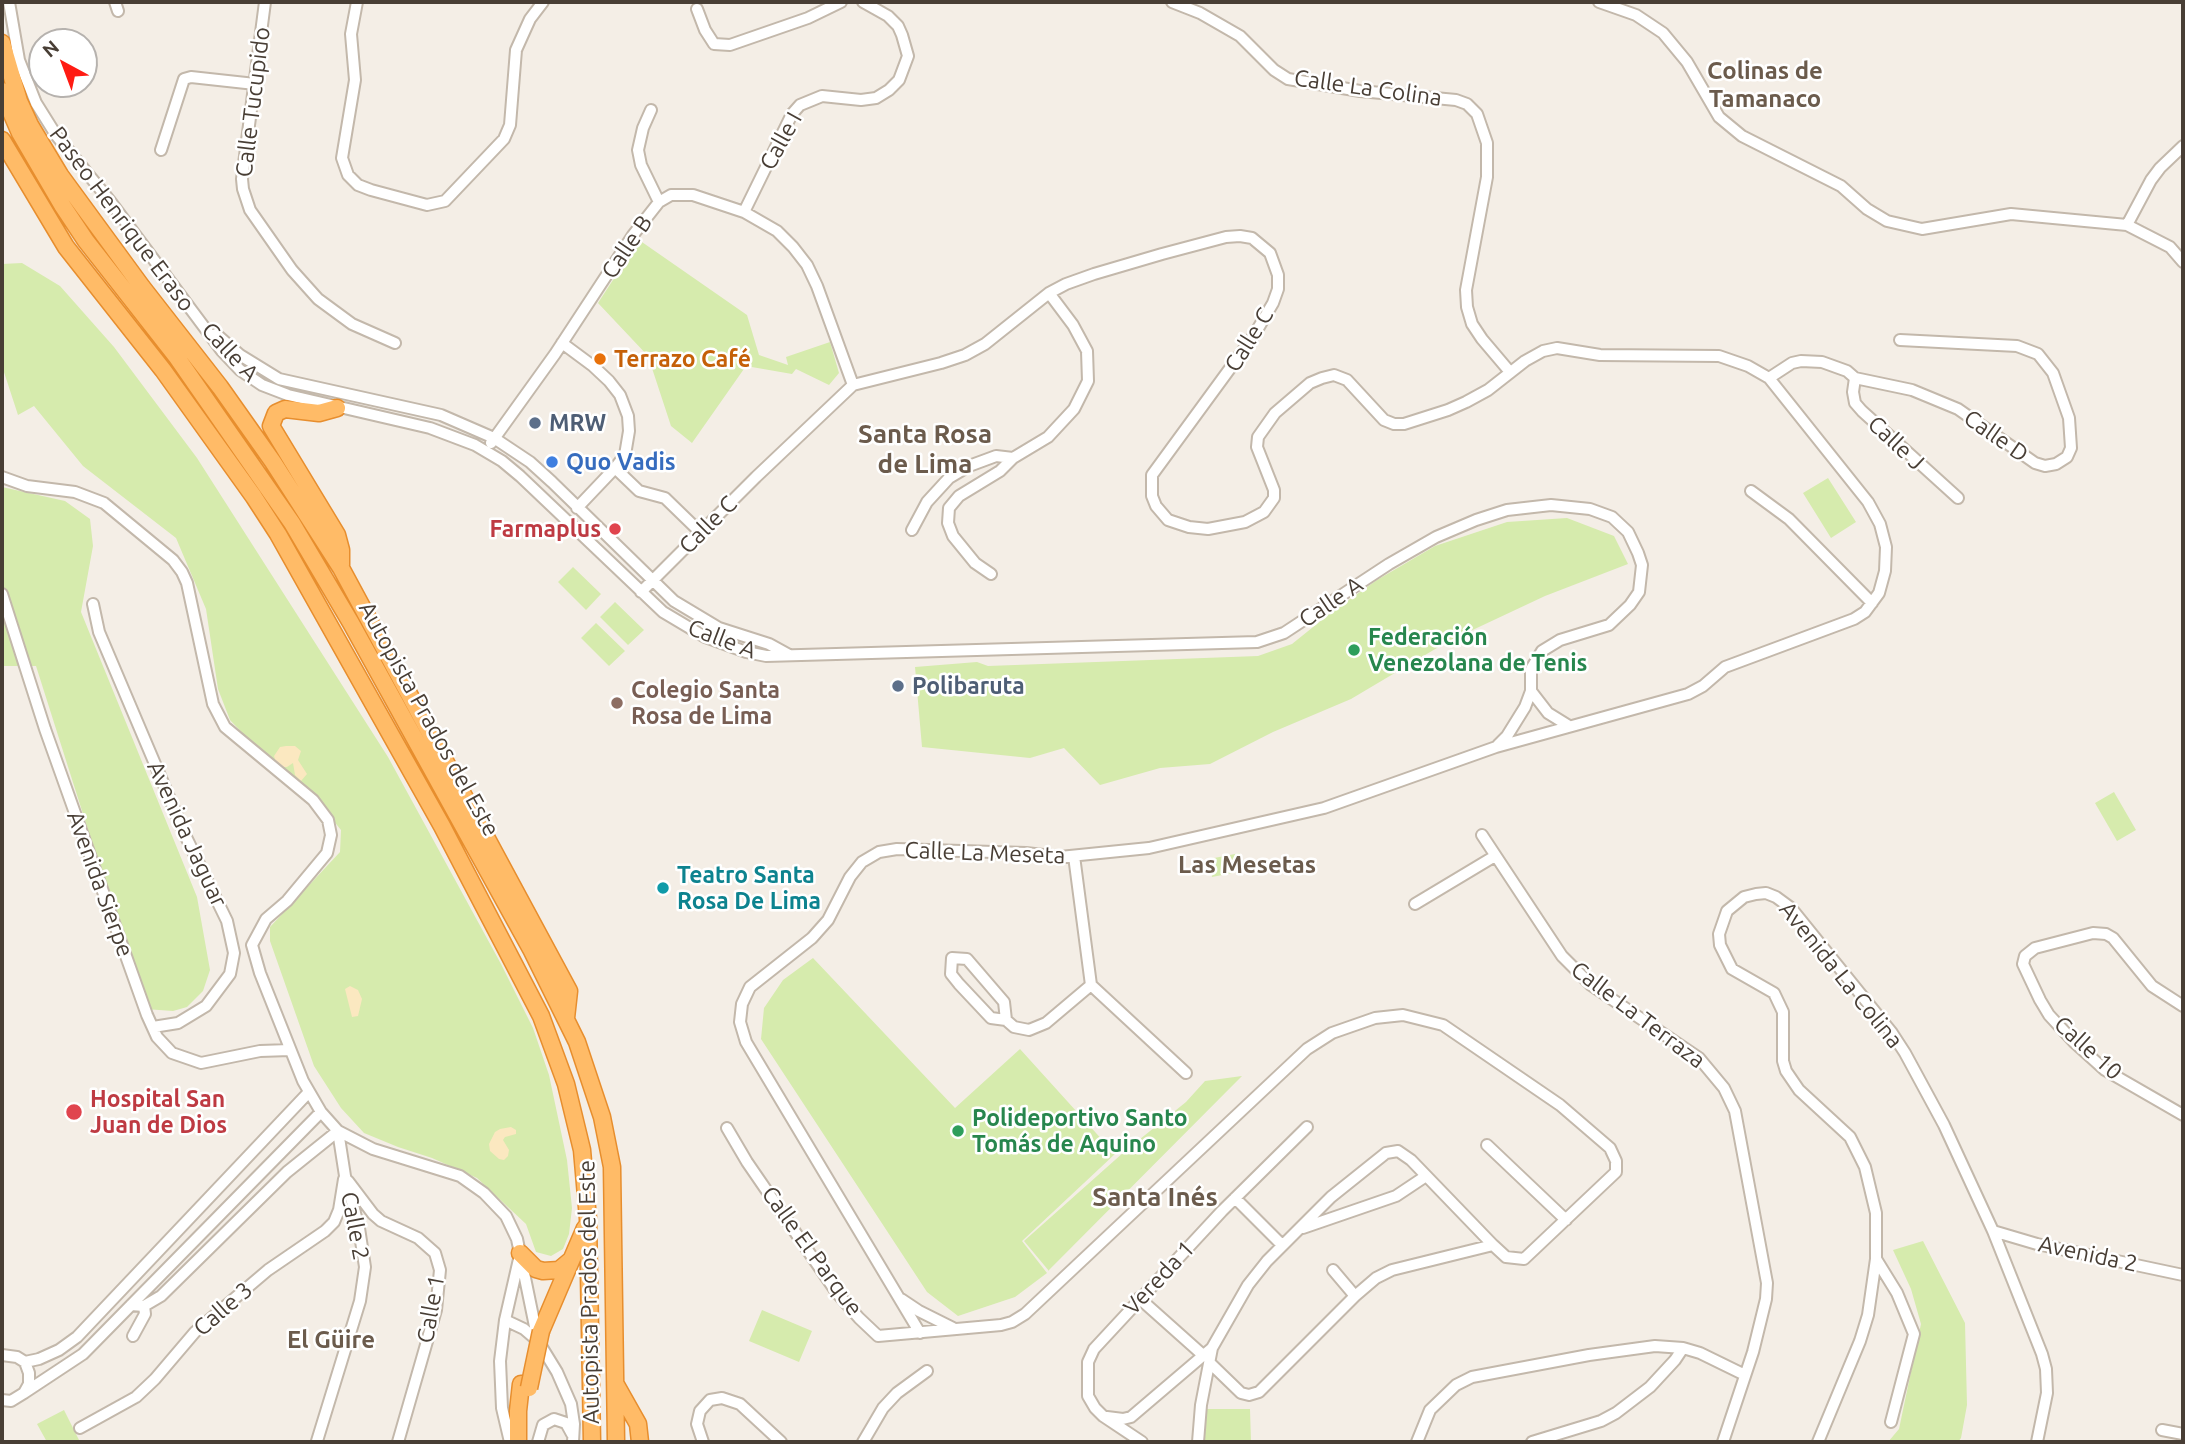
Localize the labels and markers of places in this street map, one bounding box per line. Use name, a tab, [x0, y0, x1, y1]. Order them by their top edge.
place label: Terrazo Café	[614, 345, 751, 373]
marker: Terrazo Café	[592, 351, 608, 367]
place label: MRW	[549, 409, 606, 437]
marker: MRW	[527, 415, 543, 431]
place label: Quo Vadis	[566, 448, 676, 476]
marker: Quo Vadis	[544, 454, 560, 470]
place label: Farmaplus	[489, 515, 601, 543]
marker: Farmaplus	[607, 521, 623, 537]
place label: Federación Venezolana de Tenis	[1368, 623, 1587, 677]
marker: Federación Venezolana de Tenis	[1346, 642, 1362, 658]
place label: Polibaruta	[912, 672, 1025, 700]
place label: Colegio Santa Rosa de Lima	[631, 676, 780, 730]
marker: Polibaruta	[890, 678, 906, 694]
marker: Colegio Santa Rosa de Lima	[609, 695, 625, 711]
place label: Teatro Santa Rosa De Lima	[677, 861, 821, 915]
marker: Teatro Santa Rosa De Lima	[655, 880, 671, 896]
place label: Hospital San Juan de Dios	[90, 1085, 227, 1139]
marker: Hospital San Juan de Dios	[64, 1102, 84, 1122]
place label: Polideportivo Santo Tomás de Aquino	[972, 1104, 1188, 1158]
marker: Polideportivo Santo Tomás de Aquino	[950, 1123, 966, 1139]

